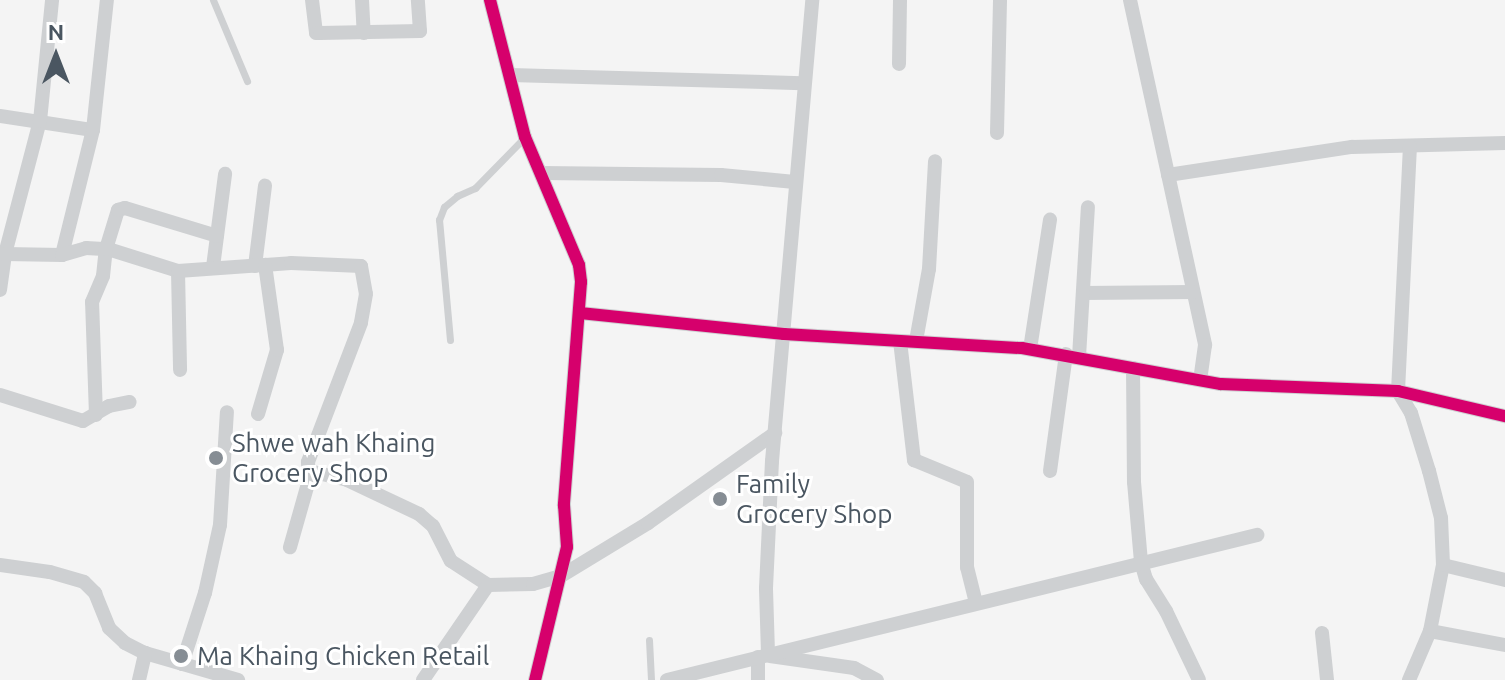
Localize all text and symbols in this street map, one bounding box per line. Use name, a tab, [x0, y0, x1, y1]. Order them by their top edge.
north arrow	[16, 16, 96, 96]
text: N	[48, 19, 64, 44]
place label: Shwe wah Khaing Grocery Shop	[232, 427, 435, 488]
marker: Shwe wah Khaing Grocery Shop	[207, 449, 225, 467]
place label: Family Grocery Shop	[736, 468, 892, 530]
marker: Family Grocery Shop	[711, 490, 729, 508]
place label: Ma Khaing Chicken Retail	[197, 640, 489, 672]
marker: Ma Khaing Chicken Retail	[172, 647, 190, 665]

